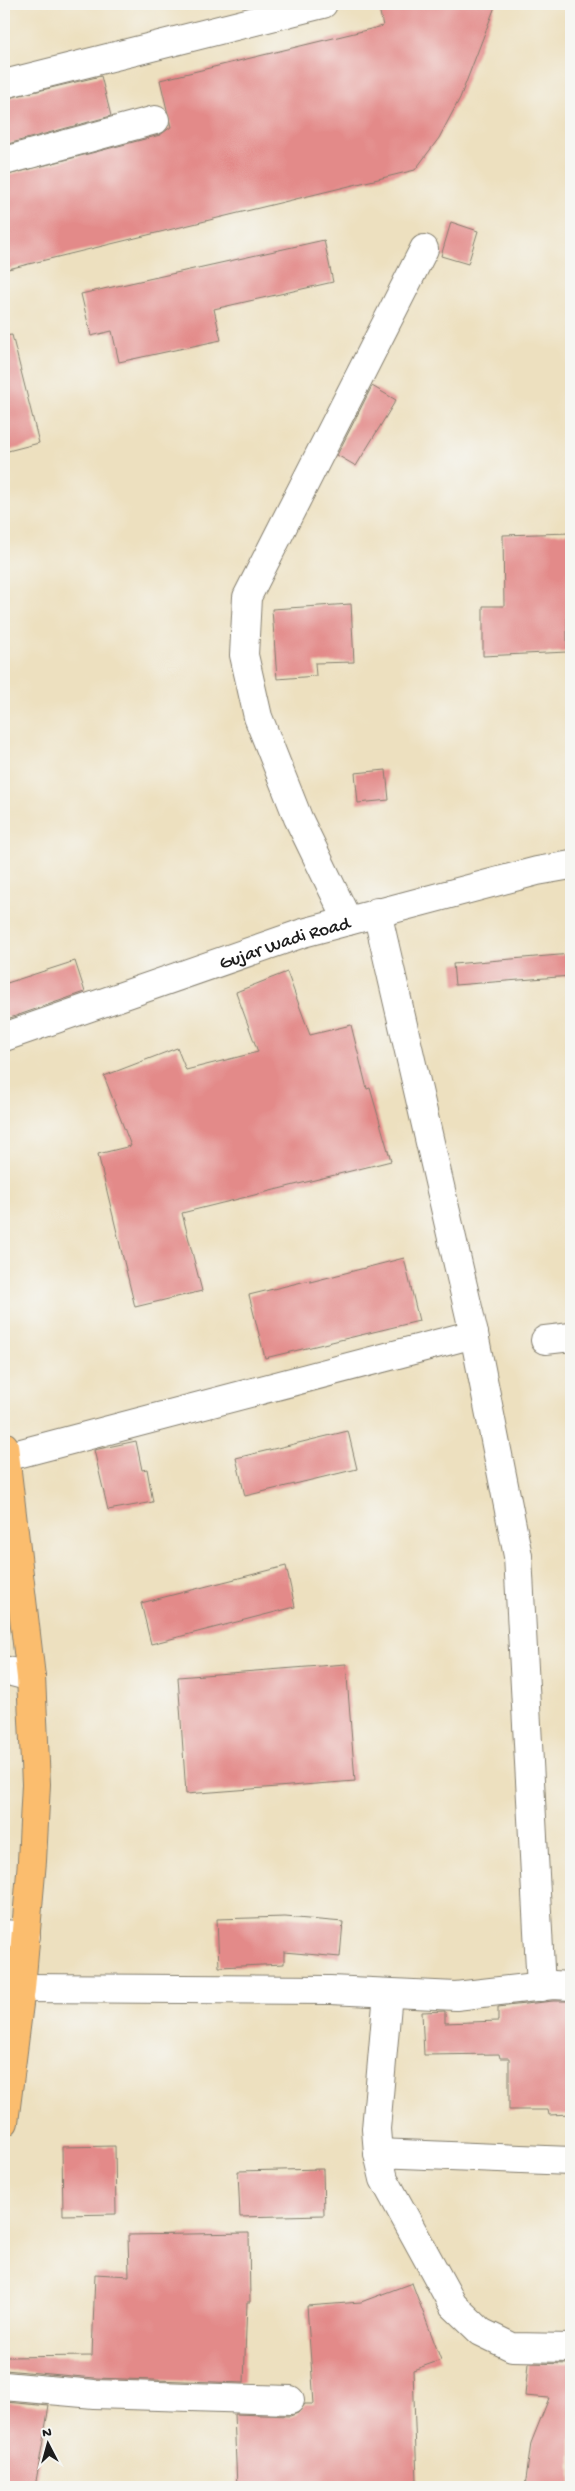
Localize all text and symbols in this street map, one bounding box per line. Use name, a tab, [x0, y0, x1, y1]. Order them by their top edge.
street label: Gujar Wadi Road	[217, 913, 355, 976]
north arrow	[22, 2418, 72, 2468]
text: N	[41, 2425, 52, 2442]

